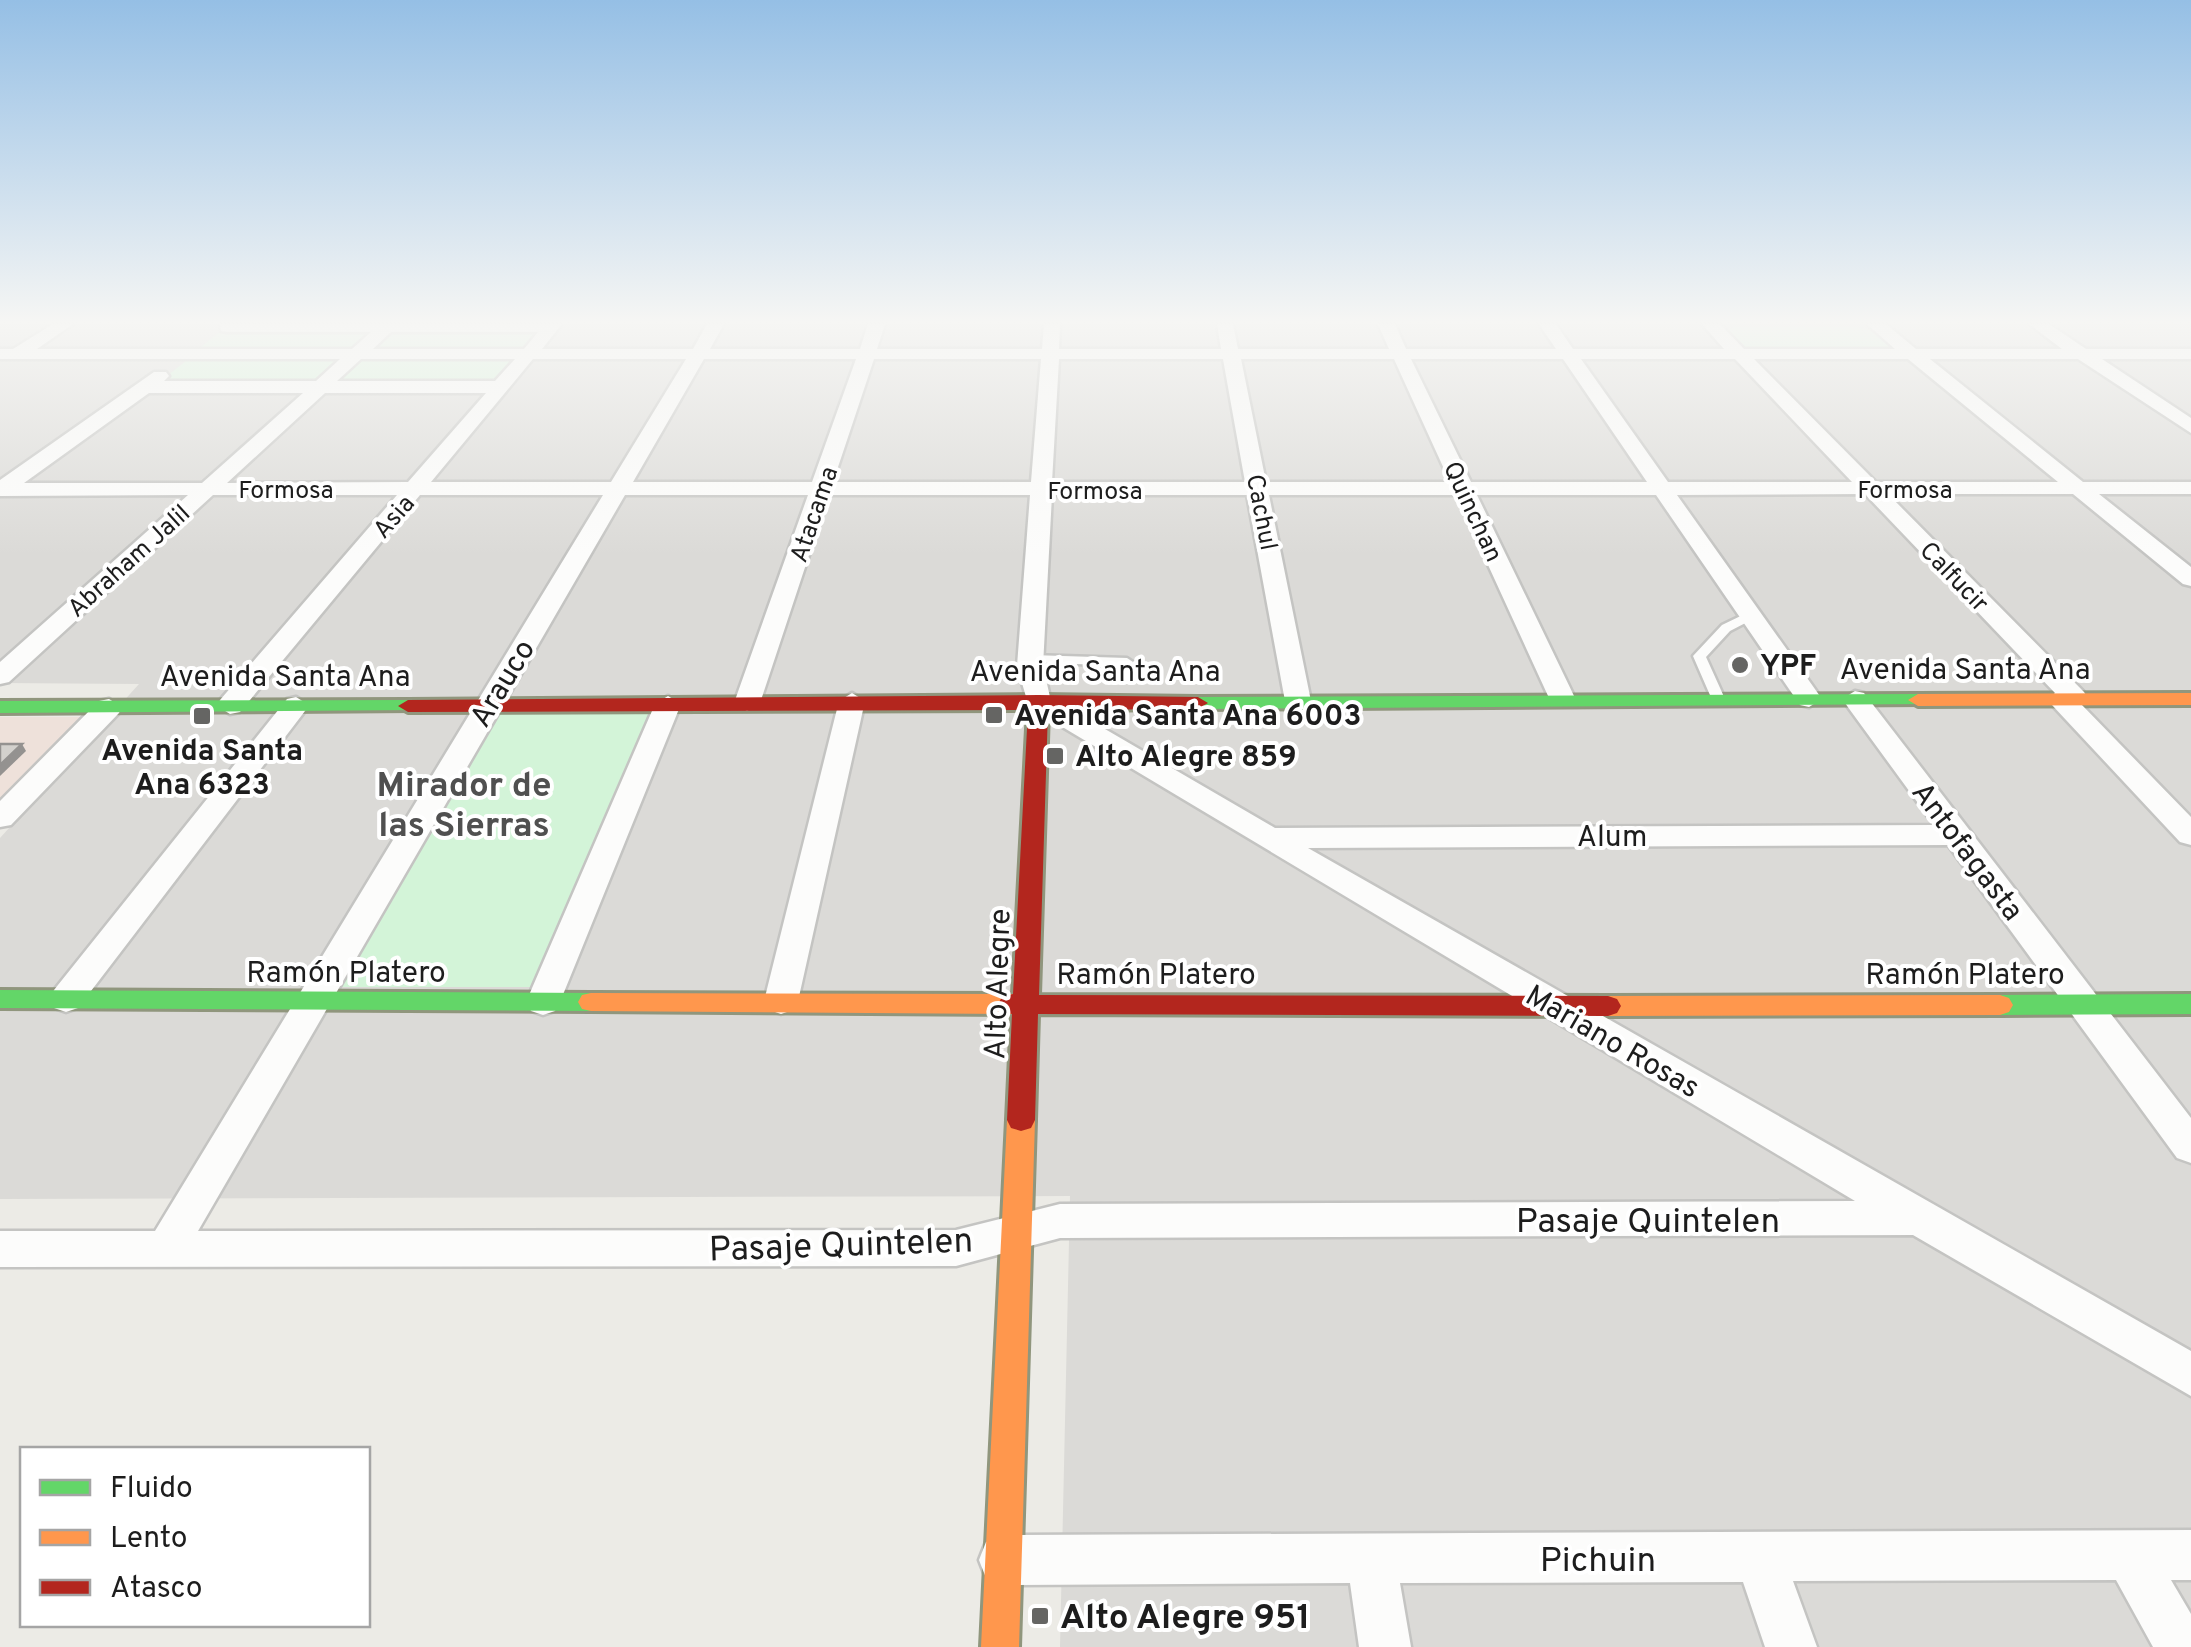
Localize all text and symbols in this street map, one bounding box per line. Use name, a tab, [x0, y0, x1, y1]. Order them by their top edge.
street label: Quinchan	[1434, 457, 1508, 568]
street label: Atacama	[785, 463, 847, 567]
street label: Cachul	[1237, 472, 1283, 553]
street label: Formosa	[238, 476, 334, 508]
street label: Formosa	[1857, 476, 1953, 508]
street label: Formosa	[1047, 477, 1143, 509]
street label: Asia	[367, 489, 423, 547]
street label: Abraham Jalil	[62, 499, 198, 626]
street label: Calfucir	[1911, 536, 1994, 620]
street label: Arauco	[464, 634, 545, 735]
place label: YPF	[1760, 649, 1816, 686]
street label: Avenida Santa Ana	[1839, 653, 2091, 690]
marker: YPF	[1729, 654, 1751, 676]
street label: Avenida Santa Ana	[969, 655, 1221, 692]
street label: Avenida Santa Ana	[159, 660, 411, 697]
place label: Avenida Santa Ana 6003	[1014, 699, 1361, 736]
marker: Avenida Santa Ana 6003	[983, 704, 1005, 726]
marker: Avenida Santa Ana 6323	[191, 705, 213, 727]
place label: Avenida Santa Ana 6323	[101, 734, 303, 805]
place label: Alto Alegre 859	[1075, 740, 1297, 777]
marker: Alto Alegre 859	[1044, 745, 1066, 767]
district label: Mirador de las Sierras	[377, 765, 551, 849]
street label: Antofagasta	[1902, 776, 2030, 929]
street label: Alum	[1577, 820, 1647, 857]
street label: Alto Alegre	[978, 908, 1021, 1060]
street label: Ramón Platero	[246, 956, 446, 993]
street label: Ramón Platero	[1056, 958, 1256, 995]
street label: Ramón Platero	[1865, 958, 2065, 995]
street label: Mariano Rosas	[1518, 978, 1705, 1108]
street label: Pasaje Quintelen	[1516, 1201, 1780, 1245]
street label: Pasaje Quintelen	[708, 1220, 974, 1274]
legend	[20, 1447, 370, 1627]
text: Fluido	[110, 1471, 193, 1508]
text: Lento	[110, 1521, 187, 1558]
street label: Pichuin	[1540, 1540, 1656, 1584]
text: Atasco	[110, 1571, 203, 1608]
place label: Alto Alegre 951	[1060, 1597, 1310, 1641]
marker: Alto Alegre 951	[1029, 1605, 1051, 1627]

